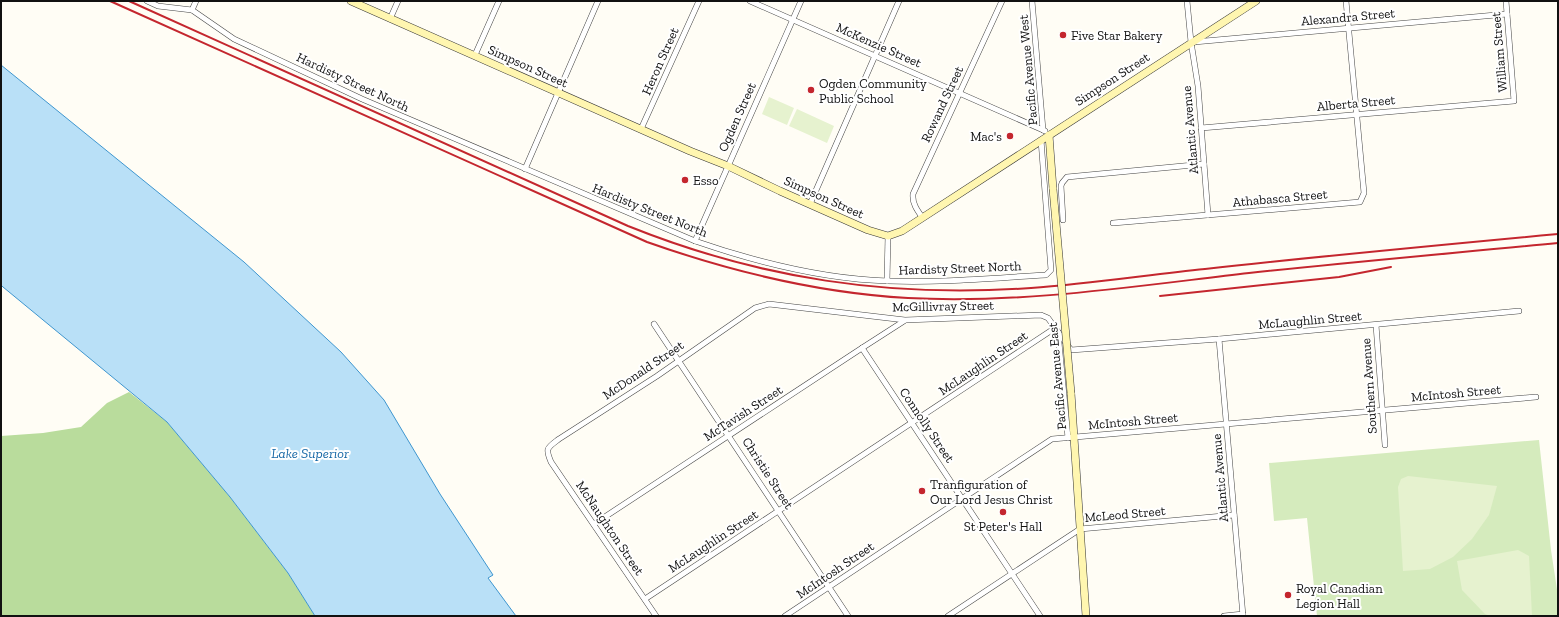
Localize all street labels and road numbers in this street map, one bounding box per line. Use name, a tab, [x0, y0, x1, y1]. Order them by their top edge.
street label: Alexandra Street	[1300, 5, 1396, 29]
street label: William Street	[1488, 11, 1510, 93]
street label: Pacific Avenue West	[1016, 14, 1040, 126]
street label: McKenzie Street	[834, 20, 924, 71]
street label: Heron Street	[638, 25, 682, 97]
street label: Simpson Street	[486, 42, 570, 90]
street label: Hardisty Street North	[294, 49, 412, 115]
street label: Simpson Street	[1072, 49, 1152, 109]
street label: Rowand Street	[918, 63, 966, 145]
street label: Ogden Street	[715, 80, 759, 154]
street label: Atlantic Avenue	[1179, 85, 1201, 175]
street label: Alberta Street	[1316, 92, 1396, 114]
street label: Simpson Street	[782, 173, 866, 221]
street label: Hardisty Street North	[590, 180, 710, 240]
street label: Athabasca Street	[1232, 186, 1328, 210]
street label: Hardisty Street North	[898, 258, 1022, 278]
street label: McGillivray Street	[892, 298, 994, 314]
street label: McLaughlin Street	[1258, 308, 1363, 332]
street label: Pacific Avenue East	[1045, 321, 1069, 430]
street label: McLaughlin Street	[936, 328, 1030, 398]
street label: McDonald Street	[600, 337, 686, 403]
street label: Southern Avenue	[1358, 338, 1380, 434]
street label: McTavish Street	[701, 382, 785, 444]
street label: McIntosh Street	[1410, 382, 1502, 404]
street label: Connolly Street	[896, 385, 958, 465]
street label: McIntosh Street	[1087, 410, 1179, 432]
street label: Atlantic Avenue	[1209, 433, 1231, 523]
street label: Christie Street	[739, 434, 797, 512]
street label: McNaughton Street	[573, 478, 647, 578]
street label: McLeod Street	[1084, 503, 1166, 525]
street label: McLaughlin Street	[665, 506, 761, 576]
street label: McIntosh Street	[793, 538, 877, 601]

